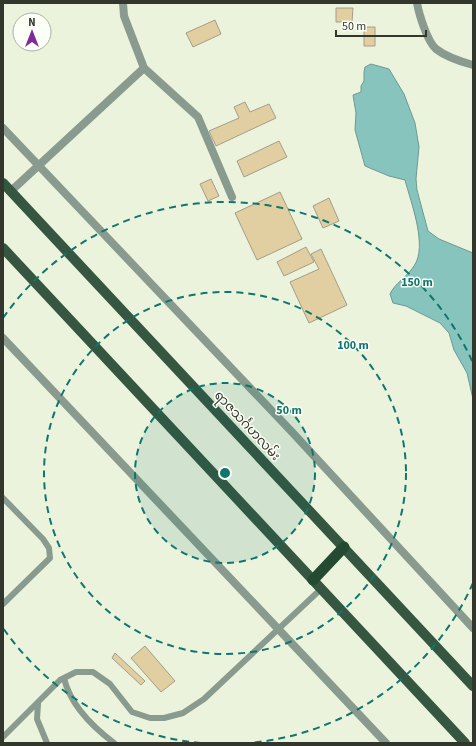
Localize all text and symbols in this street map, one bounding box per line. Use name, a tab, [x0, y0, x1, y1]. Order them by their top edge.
north arrow	[12, 12, 52, 52]
scale bar	[336, 12, 426, 38]
text: N	[28, 15, 36, 30]
text: 50 m	[342, 18, 366, 35]
text: 150 m	[401, 274, 433, 291]
text: 100 m	[337, 337, 369, 354]
street label: ရာဇသင်္ဂဟလမ်း	[209, 387, 284, 465]
text: 50 m	[276, 402, 302, 419]
centre of rings	[218, 466, 232, 480]

